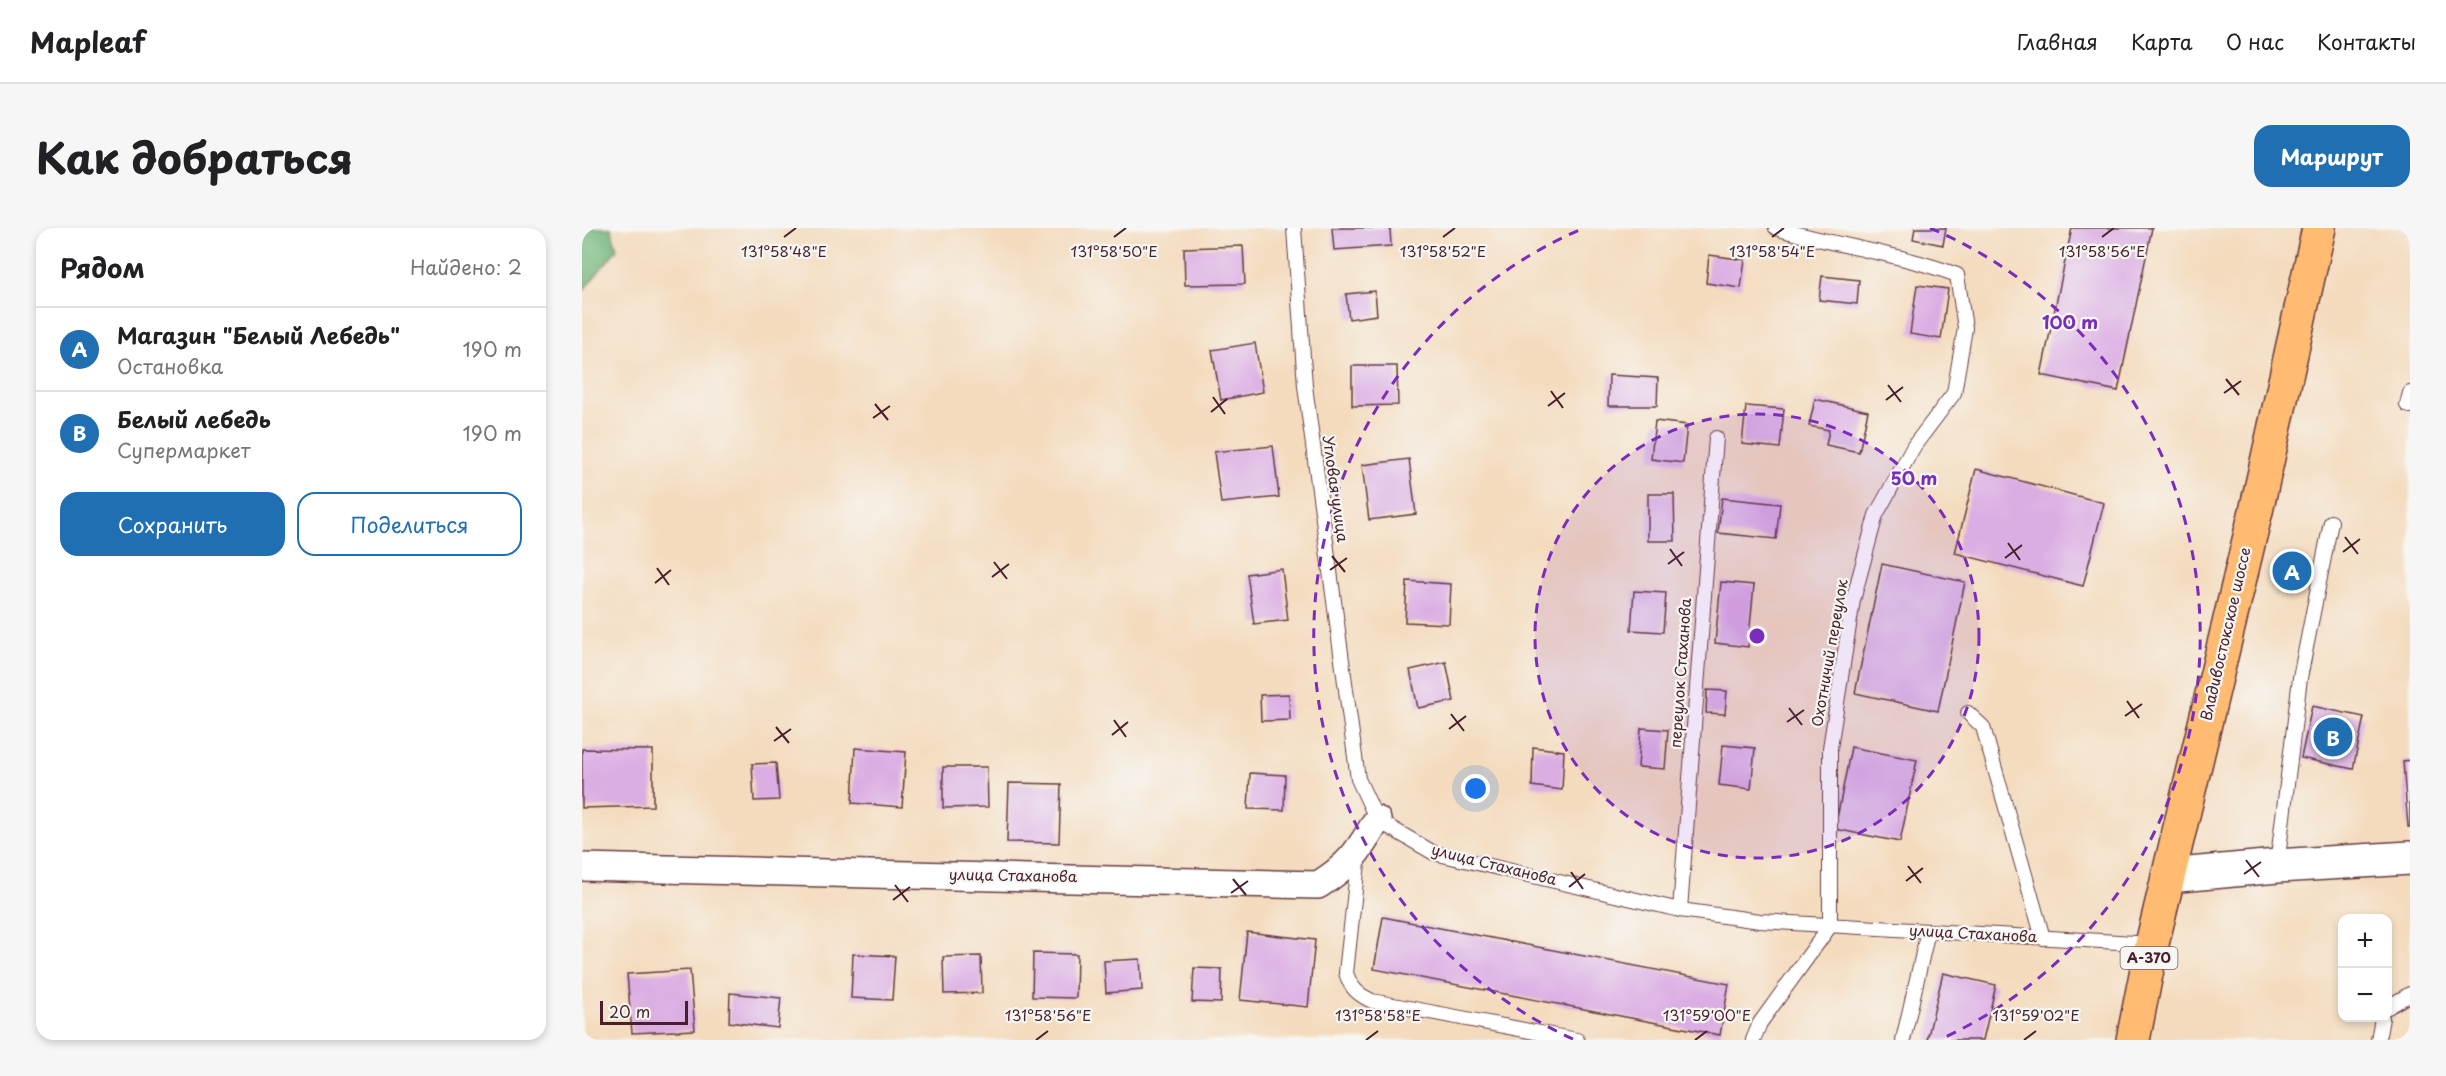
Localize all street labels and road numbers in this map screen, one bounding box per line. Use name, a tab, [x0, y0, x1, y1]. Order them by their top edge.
street label: Угловая улица	[1318, 434, 1355, 544]
street label: Владивостокское шоссе	[2193, 545, 2256, 723]
street label: Охотничий переулок	[1804, 577, 1853, 728]
street label: переулок Стаханова	[1663, 596, 1696, 749]
street label: улица Стаханова	[1429, 837, 1560, 890]
street label: улица Стаханова	[949, 862, 1078, 887]
street label: улица Стаханова	[1908, 918, 2038, 947]
road number: А-370	[2120, 947, 2178, 969]

